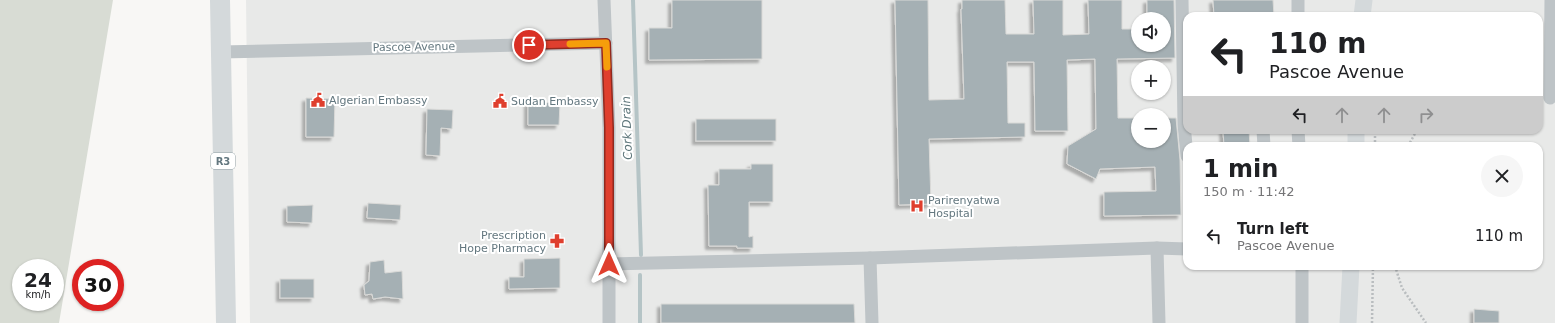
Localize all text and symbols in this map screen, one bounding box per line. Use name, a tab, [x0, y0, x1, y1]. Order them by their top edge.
map controls	[1131, 12, 1171, 148]
button: sound	[1131, 12, 1171, 52]
text: 110 m	[1269, 27, 1366, 60]
pin	[512, 28, 546, 62]
icon: left	[1203, 28, 1255, 80]
icon: arrive	[518, 34, 540, 56]
street label: Pascoe Avenue	[373, 40, 456, 54]
button: +	[1131, 60, 1171, 100]
text: Pascoe Avenue	[1269, 61, 1404, 82]
public building icon: Algerian Embassy	[310, 92, 326, 108]
public building icon: Sudan Embassy	[492, 93, 508, 109]
place label: Algerian Embassy	[329, 94, 428, 107]
place label: Sudan Embassy	[511, 95, 599, 108]
water label: Cork Drain	[619, 96, 635, 160]
icon: left	[1289, 104, 1311, 126]
icon: ahead	[1331, 104, 1353, 126]
icon: ahead	[1373, 104, 1395, 126]
icon: right	[1415, 104, 1437, 126]
button: −	[1131, 108, 1171, 148]
road number: R3	[211, 153, 235, 169]
text: 1 min	[1203, 155, 1278, 183]
button: close	[1481, 155, 1523, 197]
text: 150 m · 11:42	[1203, 184, 1294, 199]
place label: Parirenyatwa Hospital	[928, 194, 1000, 220]
hospital icon: Parirenyatwa Hospital	[909, 198, 925, 214]
text: Turn left	[1237, 220, 1309, 238]
icon: left	[1203, 225, 1225, 247]
text: 110 m	[1475, 227, 1523, 245]
place label: Prescription Hope Pharmacy	[459, 229, 546, 255]
pharmacy icon: Prescription Hope Pharmacy	[549, 233, 565, 249]
text: Pascoe Avenue	[1237, 238, 1335, 253]
position arrow	[588, 243, 630, 285]
speed limit sign: 30	[72, 259, 124, 311]
text: 24	[24, 268, 52, 292]
text: km/h	[25, 289, 51, 300]

